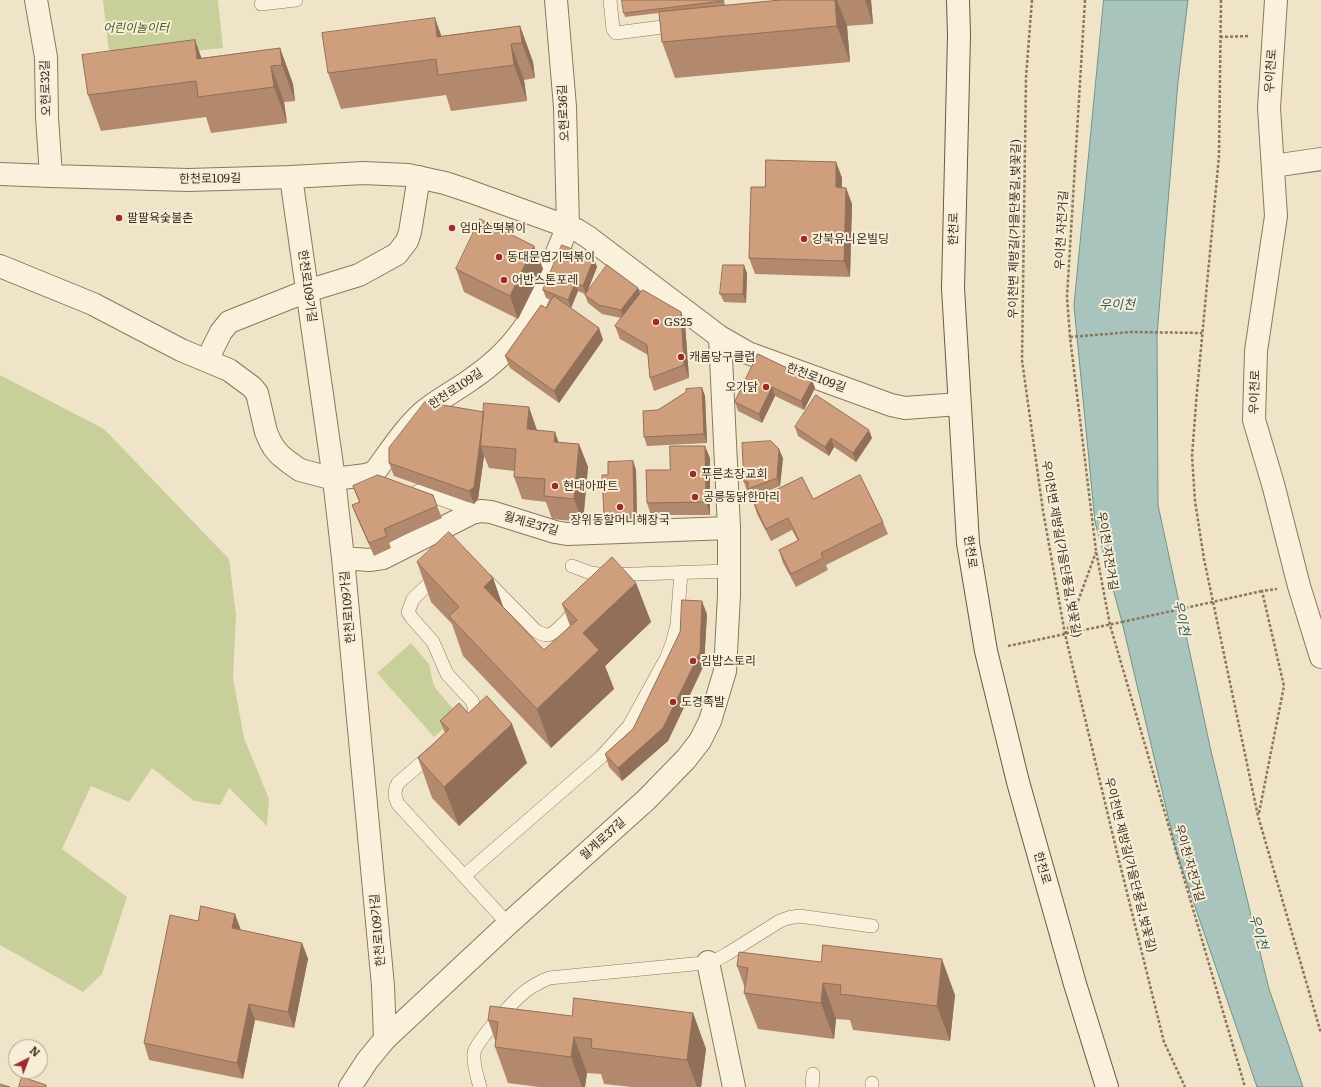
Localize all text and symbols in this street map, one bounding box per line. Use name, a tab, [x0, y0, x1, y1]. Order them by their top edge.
park label: 어린이놀이터	[103, 21, 169, 35]
street label: 우이천로	[1262, 48, 1280, 94]
street label: 오현로32길	[38, 60, 54, 116]
street label: 오현로36길	[555, 84, 573, 142]
street label: 우이천변 제방길(가을단풍길,벚꽃길)	[1006, 139, 1024, 319]
street label: 한천로109길	[179, 171, 241, 187]
street label: 우이천 자전거길	[1053, 190, 1071, 270]
place label: 팔팔육숯불촌	[127, 211, 193, 225]
street label: 한천로	[947, 212, 961, 246]
marker: 팔팔육숯불촌	[114, 213, 124, 223]
place label: 엄마손떡볶이	[460, 221, 526, 235]
marker: 엄마손떡볶이	[447, 223, 457, 233]
place label: 강북유니온빌딩	[812, 232, 889, 246]
marker: 강북유니온빌딩	[799, 234, 809, 244]
street label: 한천로109가길	[295, 249, 319, 323]
place label: 동대문엽기떡볶이	[507, 250, 595, 264]
marker: 동대문엽기떡볶이	[494, 252, 504, 262]
place label: 어반스톤포레	[512, 273, 578, 287]
marker: 어반스톤포레	[499, 275, 509, 285]
water label: 우이천	[1099, 297, 1135, 313]
place label: GS25	[664, 315, 692, 329]
marker: GS25	[651, 317, 661, 327]
place label: 캐롬당구클럽	[689, 350, 755, 364]
marker: 캐롬당구클럽	[676, 352, 686, 362]
street label: 한천로109길	[784, 361, 848, 395]
street label: 한천로109길	[426, 366, 486, 412]
street label: 우이천로	[1247, 370, 1263, 414]
place label: 오가닭	[725, 380, 758, 394]
marker: 오가닭	[761, 382, 771, 392]
street label: 우이천변 제방길(가을단풍길,벚꽃길)	[1038, 459, 1084, 639]
place label: 푸른초장교회	[701, 467, 767, 481]
marker: 푸른초장교회	[688, 469, 698, 479]
place label: 현대아파트	[563, 479, 618, 493]
marker: 현대아파트	[550, 481, 560, 491]
place label: 공릉동닭한마리	[703, 490, 780, 504]
marker: 공릉동닭한마리	[690, 492, 700, 502]
marker: 장위동할머니해장국	[615, 502, 625, 512]
street label: 월계로37길	[502, 509, 560, 539]
street label: 우이천 자전거길	[1094, 511, 1120, 591]
place label: 장위동할머니해장국	[570, 513, 670, 527]
street label: 한천로	[961, 535, 979, 569]
street label: 한천로109가길	[338, 570, 358, 644]
water label: 우이천	[1170, 599, 1192, 637]
place label: 김밥스토리	[701, 654, 756, 668]
marker: 김밥스토리	[688, 656, 698, 666]
place label: 도경족발	[681, 695, 725, 709]
marker: 도경족발	[668, 697, 678, 707]
street label: 우이천변 제방길(가을단풍길,벚꽃길)	[1101, 776, 1159, 954]
street label: 월계로37길	[577, 815, 629, 863]
street label: 우이천 자전거길	[1171, 823, 1207, 903]
street label: 한천로	[1031, 850, 1053, 886]
street label: 한천로109가길	[368, 893, 388, 967]
water label: 우이천	[1246, 913, 1270, 951]
north arrow	[8, 1039, 48, 1079]
text: N	[27, 1042, 44, 1060]

